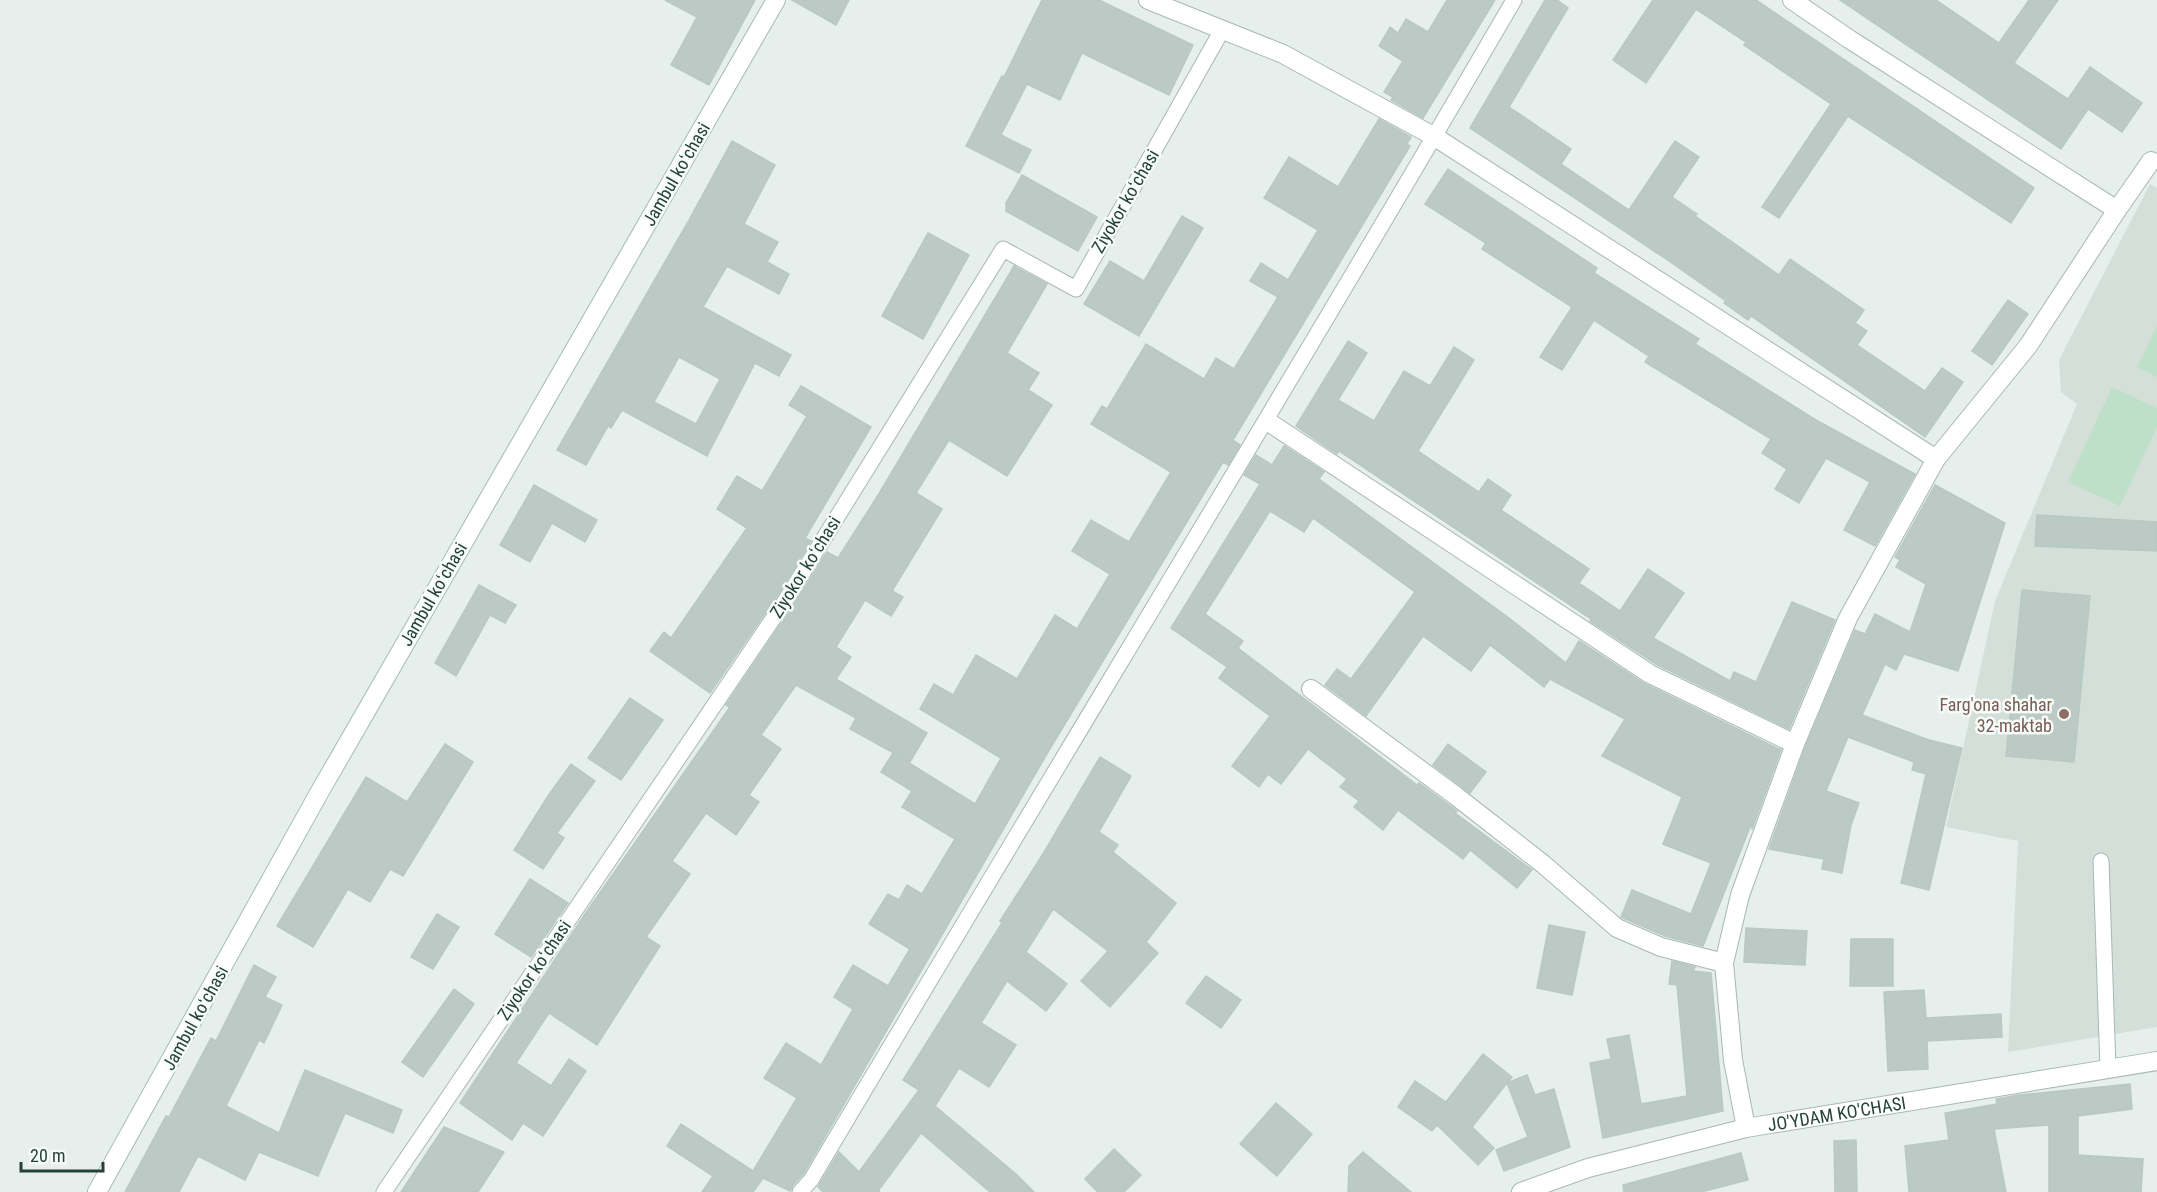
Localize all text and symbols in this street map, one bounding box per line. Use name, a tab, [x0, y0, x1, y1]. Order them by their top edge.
street label: Jambul koʻchasi	[638, 119, 714, 229]
street label: Ziyokor koʻchasi	[1087, 146, 1163, 256]
street label: Ziyokor koʻchasi	[765, 512, 845, 622]
street label: Jambul koʻchasi	[395, 539, 471, 649]
place label: Farg'ona shahar 32-maktab	[1939, 694, 2053, 736]
marker: Farg'ona shahar 32-maktab	[2057, 707, 2071, 721]
street label: Ziyokor koʻchasi	[493, 916, 575, 1024]
street label: Jambul koʻchasi	[158, 962, 232, 1074]
street label: JO'YDAM KO'CHASI	[1766, 1092, 1907, 1135]
scale bar	[21, 1135, 104, 1173]
text: 20 m	[30, 1145, 65, 1166]

